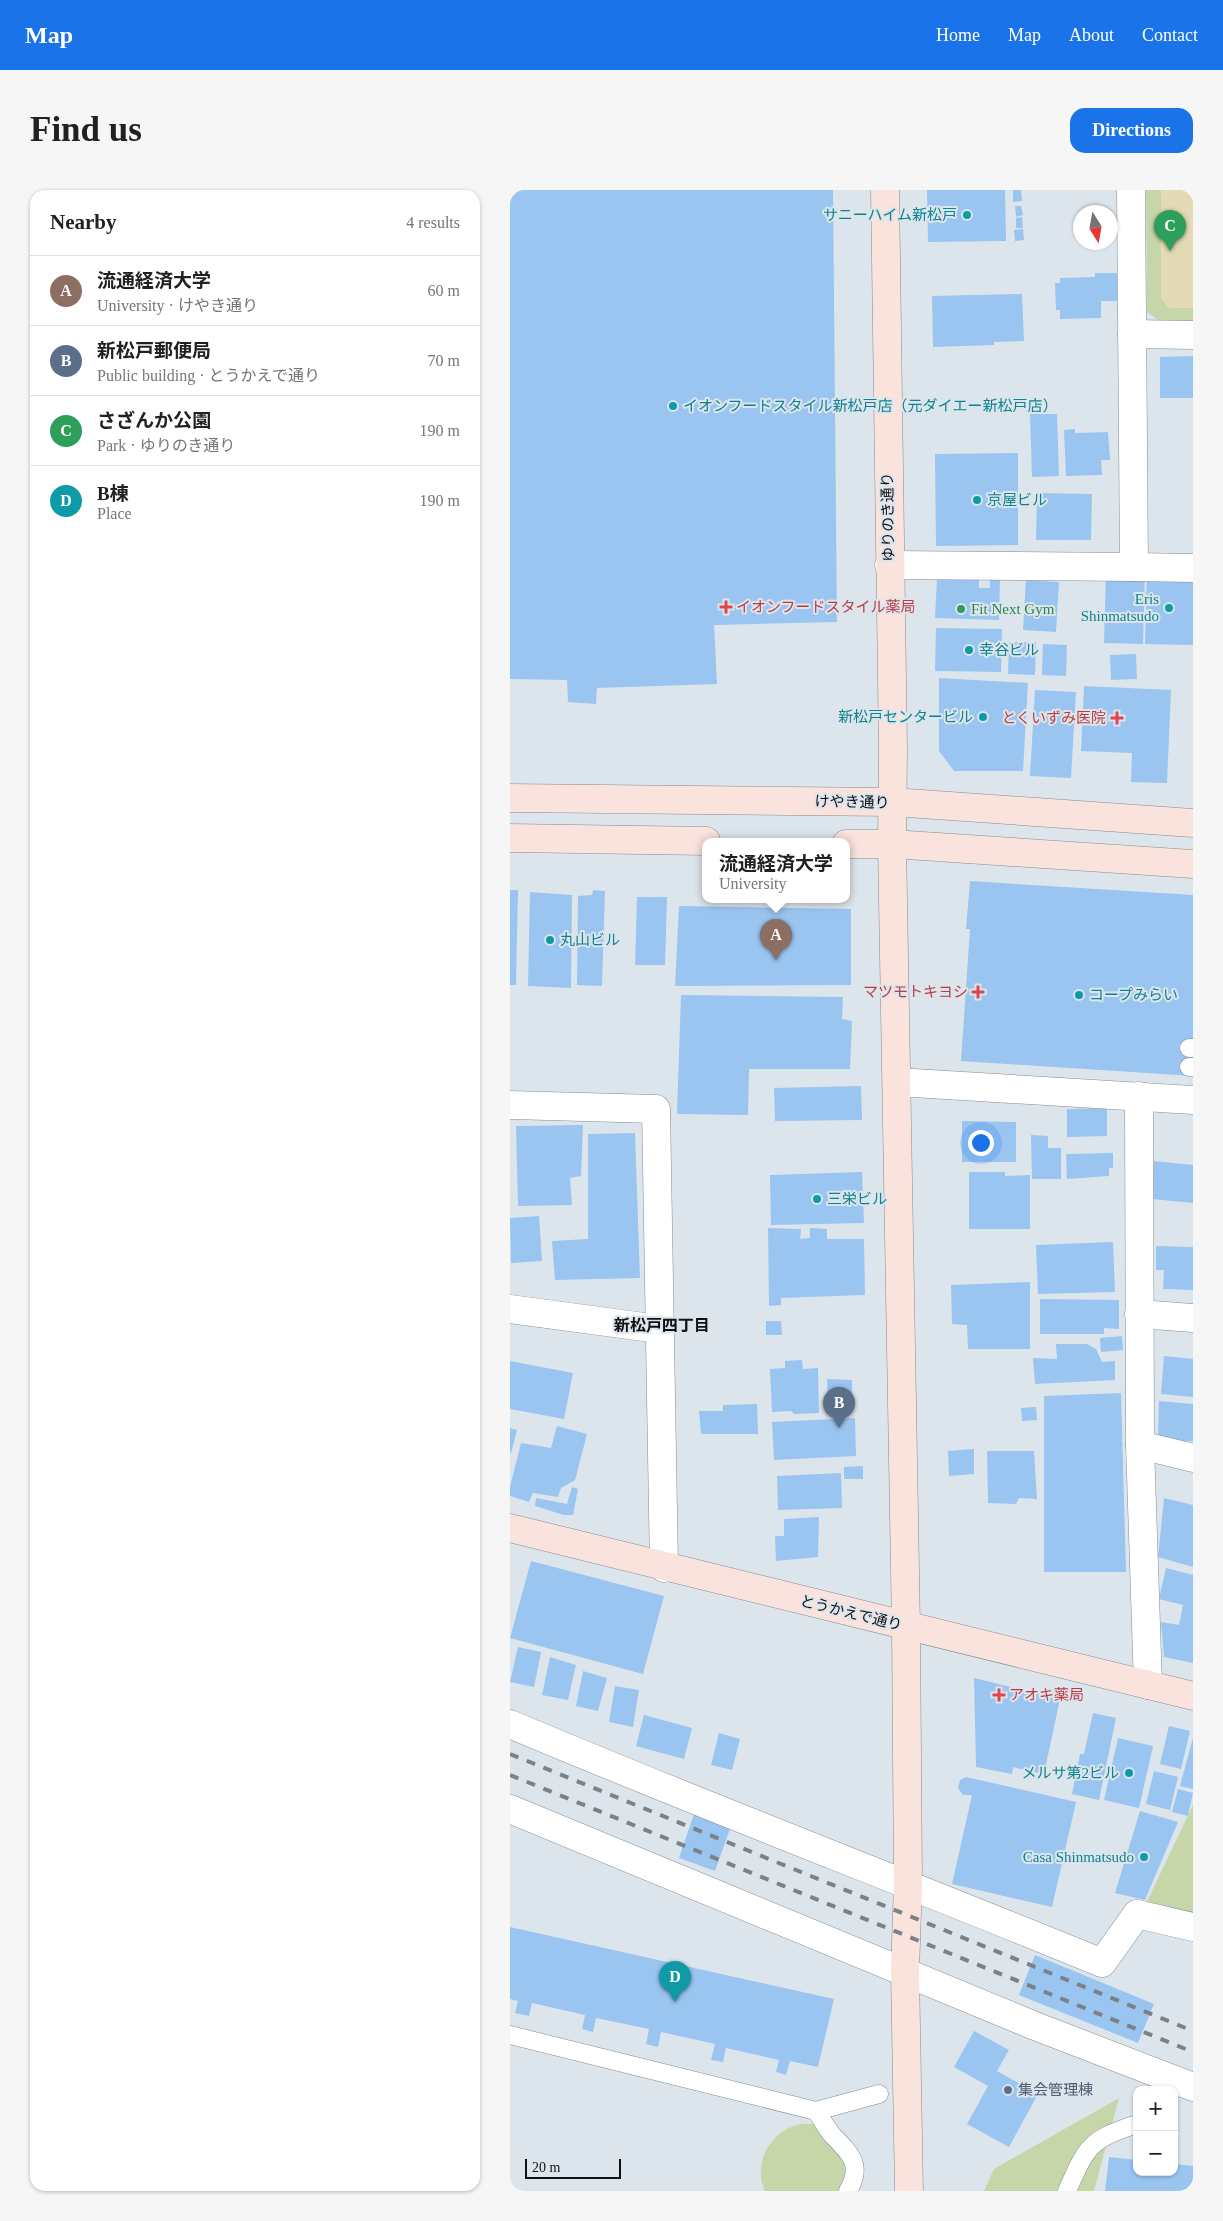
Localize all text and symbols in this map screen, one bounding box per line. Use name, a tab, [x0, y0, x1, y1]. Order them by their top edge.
text: Map	[25, 22, 73, 48]
text: Home	[936, 25, 980, 45]
text: Map	[1008, 25, 1041, 45]
text: About	[1069, 25, 1114, 45]
text: Contact	[1142, 25, 1198, 45]
button: Directions	[1070, 108, 1193, 153]
text: Find us	[30, 110, 142, 149]
north arrow	[1073, 205, 1118, 250]
place label: サニーハイム新松戸	[823, 207, 957, 223]
marker: サニーハイム新松戸	[961, 209, 973, 221]
text: Nearby	[50, 210, 117, 234]
pin: C	[1154, 210, 1186, 251]
text: 4 results	[406, 214, 460, 231]
text: 流通経済大学	[97, 270, 211, 291]
text: A	[60, 282, 72, 299]
text: 60 m	[428, 282, 460, 299]
text: University · けやき通り	[97, 297, 258, 314]
text: 新松戸郵便局	[97, 340, 211, 361]
text: B	[61, 352, 71, 369]
text: 70 m	[428, 352, 460, 369]
text: Public building · とうかえで通り	[97, 367, 320, 384]
place label: イオンフードスタイル新松戸店（元ダイエー新松戸店）	[683, 398, 1057, 414]
marker: イオンフードスタイル新松戸店（元ダイエー新松戸店）	[667, 400, 679, 412]
text: さざんか公園	[97, 410, 211, 431]
text: C	[60, 422, 72, 439]
text: 190 m	[420, 422, 460, 439]
text: Park · ゆりのき通り	[97, 437, 235, 454]
street label: ゆりのき通り	[879, 472, 897, 562]
text: B棟	[97, 483, 129, 504]
text: D	[60, 492, 72, 509]
text: 190 m	[420, 492, 460, 509]
place label: 京屋ビル	[987, 492, 1047, 508]
marker: 京屋ビル	[971, 494, 983, 506]
text: Place	[97, 505, 132, 522]
place label: Eris Shinmatsudo	[1081, 591, 1159, 624]
place label: イオンフードスタイル薬局	[736, 599, 916, 615]
marker: イオンフードスタイル薬局	[720, 601, 732, 613]
place label: Fit Next Gym	[971, 601, 1055, 617]
marker: Eris Shinmatsudo	[1163, 602, 1175, 614]
marker: Fit Next Gym	[955, 603, 967, 615]
place label: 幸谷ビル	[979, 642, 1039, 658]
marker: 幸谷ビル	[963, 644, 975, 656]
place label: 新松戸センタービル	[838, 709, 973, 725]
place label: とくいずみ医院	[1001, 710, 1106, 726]
marker: 新松戸センタービル	[977, 711, 989, 723]
marker: とくいずみ医院	[1110, 711, 1124, 725]
street label: けやき通り	[814, 793, 890, 811]
popup	[702, 838, 850, 903]
text: 流通経済大学	[719, 853, 833, 874]
text: University	[719, 875, 787, 892]
pin: A	[760, 919, 792, 960]
place label: 丸山ビル	[560, 932, 620, 948]
marker: 丸山ビル	[544, 934, 556, 946]
place label: マツモトキヨシ	[863, 984, 968, 1000]
marker: マツモトキヨシ	[972, 986, 984, 998]
place label: コープみらい	[1089, 987, 1178, 1003]
marker: コープみらい	[1073, 989, 1085, 1001]
your location	[968, 1130, 994, 1156]
place label: 三栄ビル	[827, 1191, 887, 1207]
marker: 三栄ビル	[811, 1193, 823, 1205]
district label: 新松戸四丁目	[614, 1317, 710, 1334]
pin: B	[823, 1387, 855, 1428]
street label: とうかえで通り	[798, 1593, 904, 1633]
place label: アオキ薬局	[1009, 1687, 1084, 1703]
marker: アオキ薬局	[993, 1689, 1005, 1701]
place label: メルサ第2ビル	[1021, 1765, 1119, 1781]
marker: メルサ第2ビル	[1123, 1767, 1135, 1779]
place label: Casa Shinmatsudo	[1023, 1849, 1134, 1865]
marker: Casa Shinmatsudo	[1138, 1851, 1150, 1863]
pin: D	[659, 1961, 691, 2002]
place label: 集会管理棟	[1018, 2081, 1093, 2098]
marker: 集会管理棟	[1002, 2084, 1014, 2096]
map controls	[1133, 2086, 1178, 2176]
button: +	[1133, 2086, 1178, 2131]
button: −	[1133, 2131, 1178, 2176]
scale bar	[525, 2156, 621, 2179]
text: 20 m	[532, 2160, 560, 2175]

